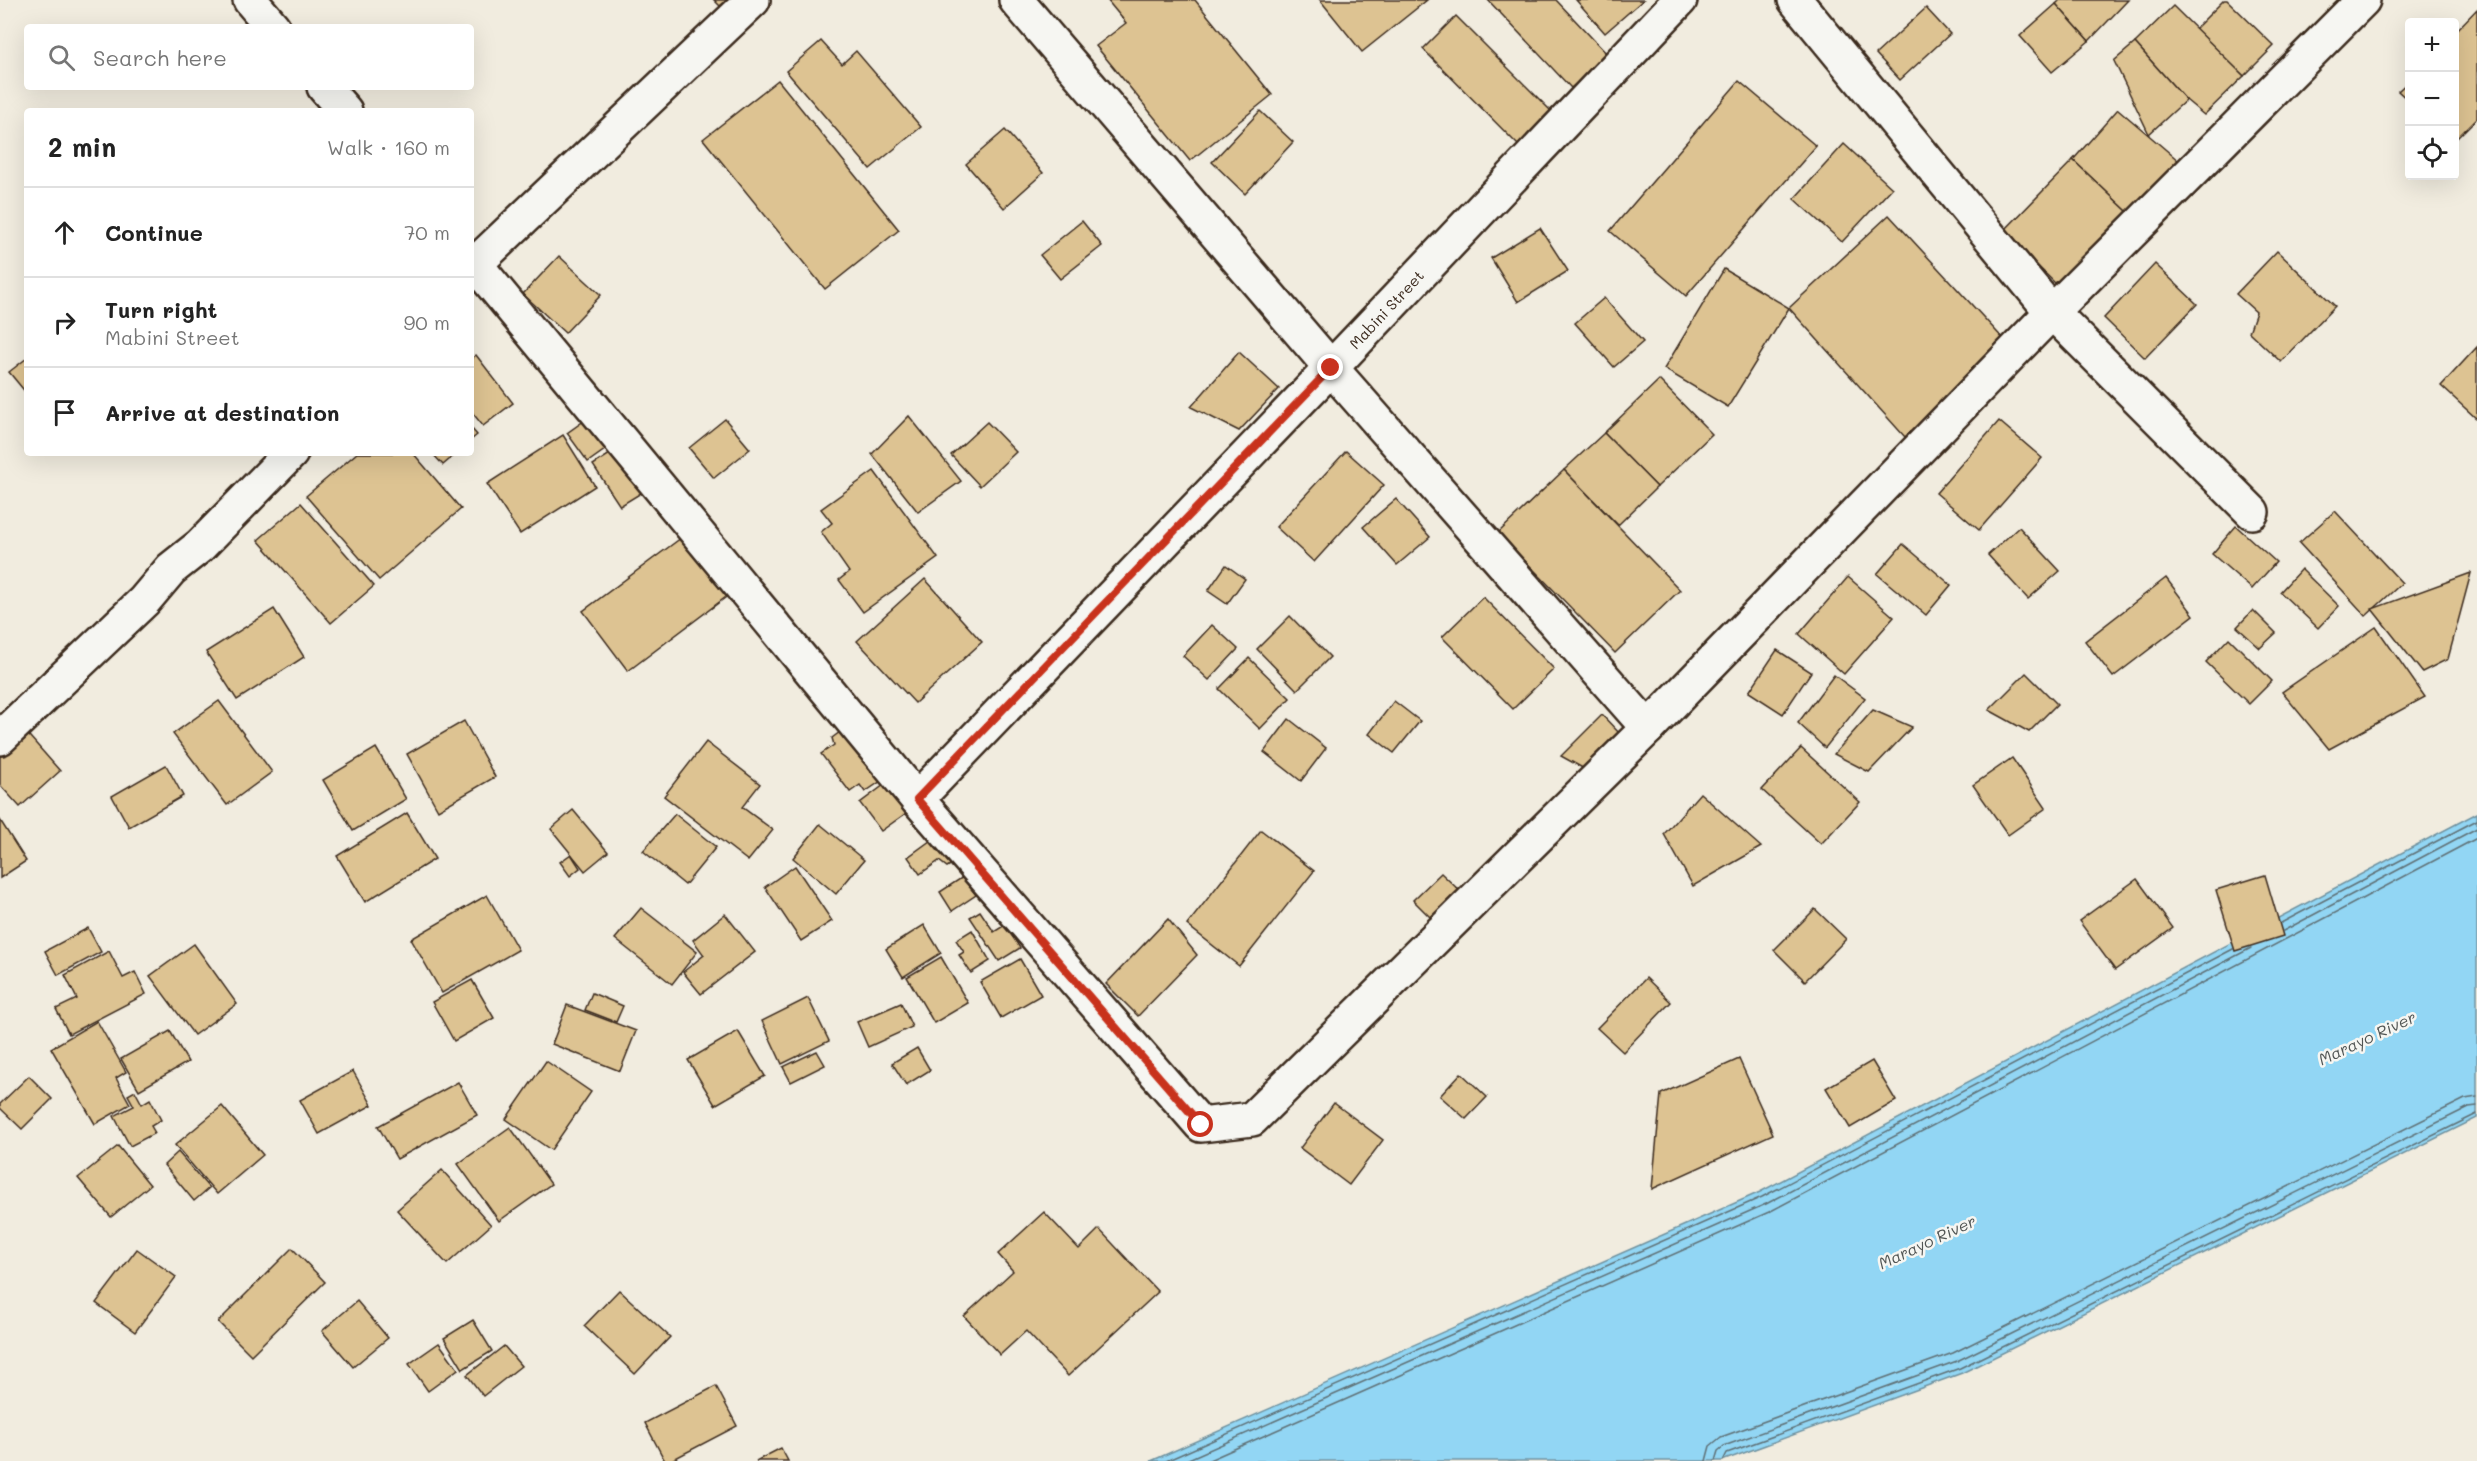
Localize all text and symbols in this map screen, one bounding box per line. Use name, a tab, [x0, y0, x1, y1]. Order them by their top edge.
map controls	[2405, 18, 2459, 180]
button: +	[2405, 18, 2459, 72]
search box	[24, 24, 474, 90]
icon: search	[45, 41, 78, 74]
text: Search here	[93, 43, 227, 72]
button: −	[2405, 72, 2459, 126]
button: locate	[2405, 126, 2459, 180]
text: 2 min	[48, 130, 116, 164]
text: Walk · 160 m	[327, 134, 450, 160]
icon: ahead	[48, 216, 81, 249]
text: Continue	[105, 218, 203, 247]
text: 70 m	[404, 219, 450, 245]
street label: Mabini Street	[1345, 266, 1428, 353]
text: Turn right	[105, 295, 217, 324]
icon: right	[48, 306, 81, 339]
text: 90 m	[404, 309, 450, 335]
text: Mabini Street	[105, 324, 240, 350]
route end	[1317, 354, 1343, 380]
icon: arrive	[48, 396, 81, 429]
text: Arrive at destination	[105, 398, 340, 427]
water label: Marayo River	[2315, 1006, 2419, 1069]
route start	[1187, 1111, 1213, 1137]
water label: Marayo River	[1875, 1210, 1979, 1273]

